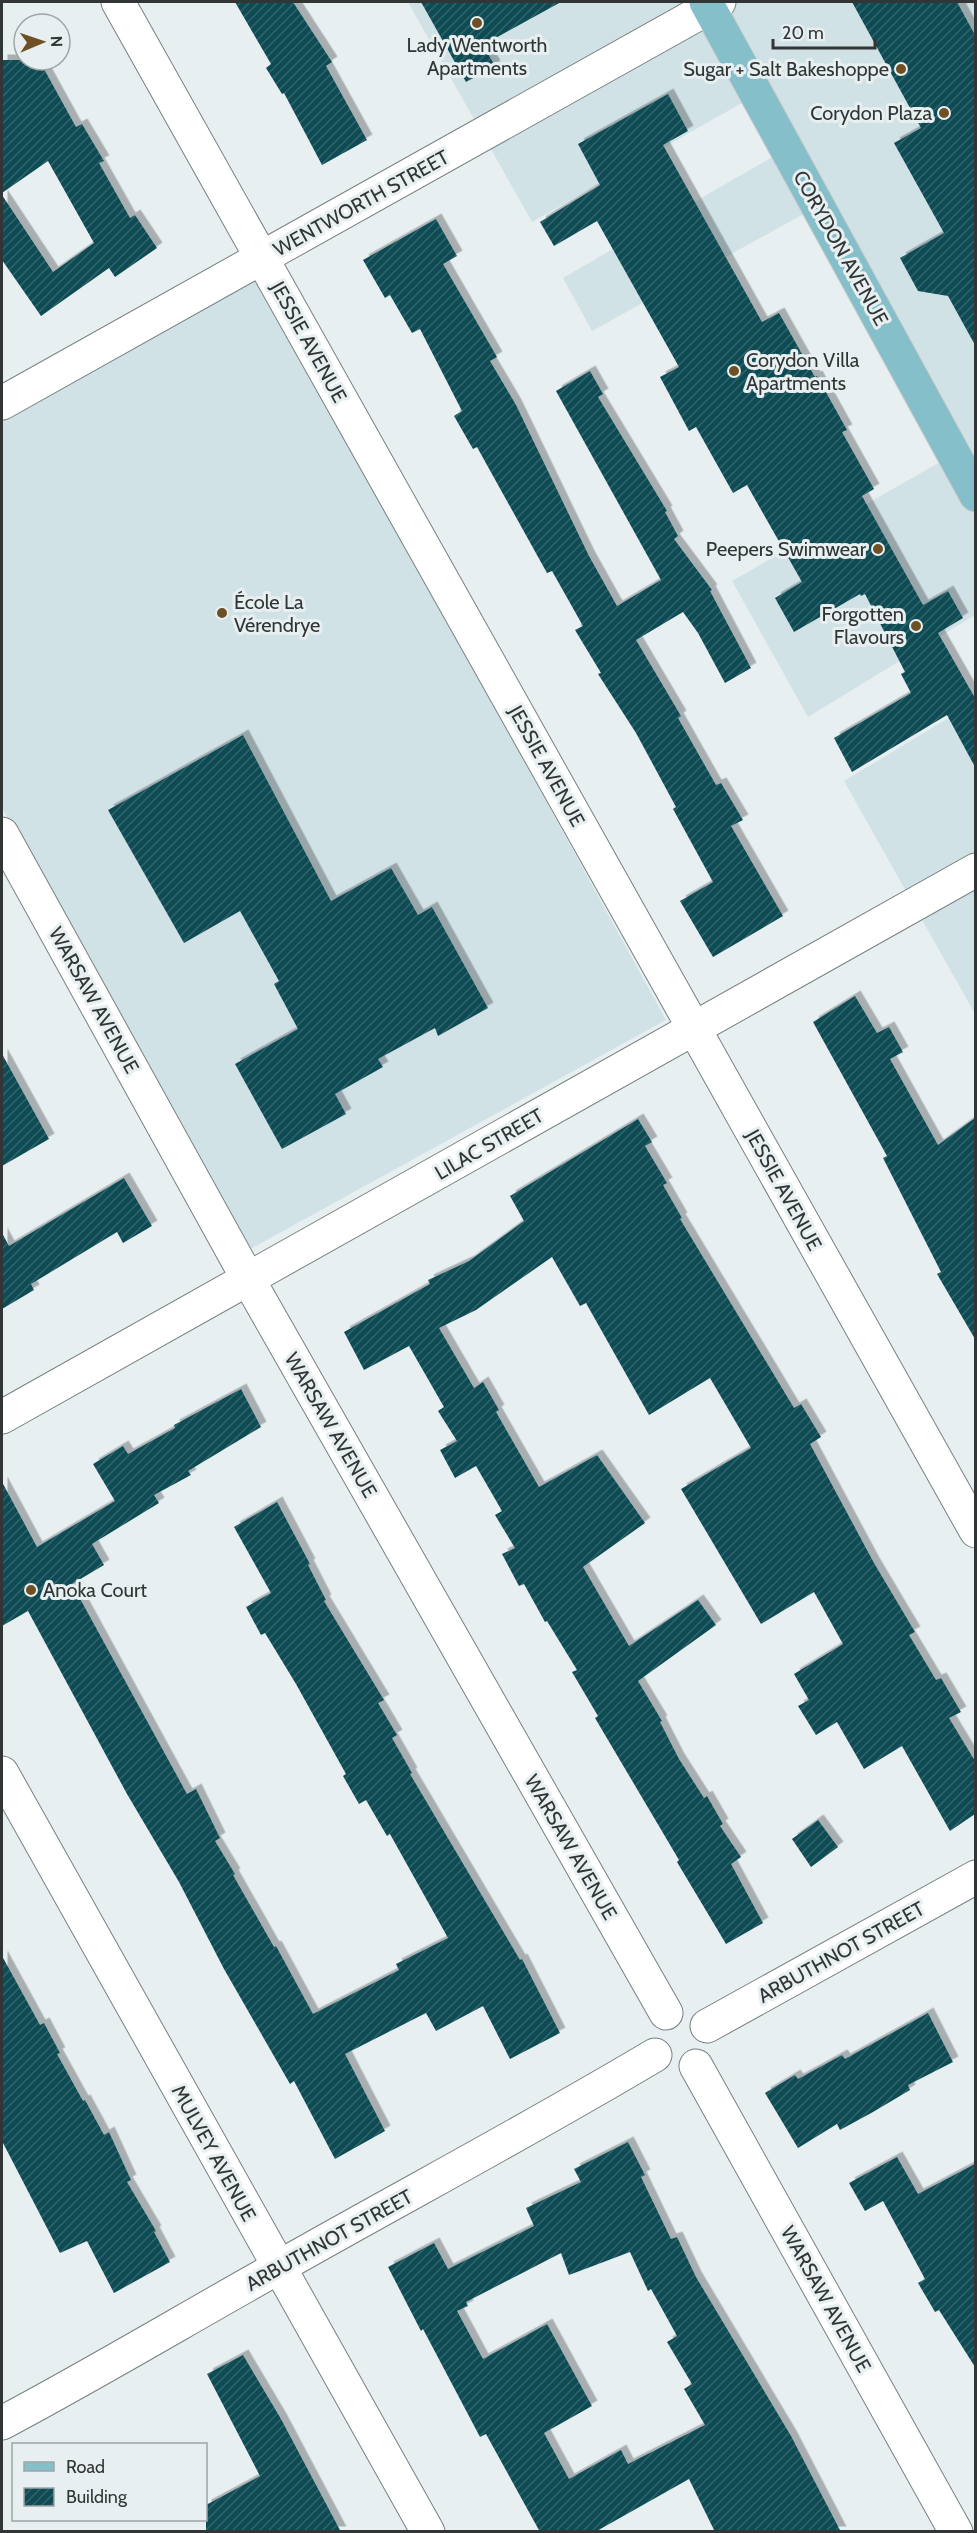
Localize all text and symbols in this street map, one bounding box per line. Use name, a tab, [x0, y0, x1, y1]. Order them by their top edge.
north arrow	[12, 12, 72, 72]
scale bar	[773, 12, 875, 50]
marker: Lady Wentworth Apartments	[470, 16, 484, 30]
text: 20 m	[782, 22, 824, 44]
place label: Lady Wentworth Apartments	[407, 33, 547, 80]
text: N	[47, 36, 66, 47]
place label: Sugar + Salt Bakeshoppe	[683, 57, 889, 81]
marker: Sugar + Salt Bakeshoppe	[894, 62, 908, 76]
place label: Corydon Plaza	[810, 101, 932, 125]
marker: Corydon Plaza	[937, 106, 951, 120]
street label: WENTWORTH STREET	[269, 145, 453, 261]
street label: CORYDON AVENUE	[788, 166, 894, 330]
street label: JESSIE AVENUE	[265, 276, 352, 407]
place label: Corydon Villa Apartments	[746, 348, 860, 395]
marker: Corydon Villa Apartments	[727, 364, 741, 378]
place label: Peepers Swimwear	[706, 537, 867, 561]
marker: Peepers Swimwear	[871, 542, 885, 556]
place label: École La Vérendrye	[234, 590, 320, 637]
place label: Forgotten Flavours	[822, 602, 904, 649]
marker: École La Vérendrye	[215, 606, 229, 620]
marker: Forgotten Flavours	[909, 619, 923, 633]
street label: JESSIE AVENUE	[503, 700, 590, 831]
street label: WARSAW AVENUE	[44, 923, 144, 1077]
street label: LILAC STREET	[430, 1103, 548, 1185]
street label: JESSIE AVENUE	[740, 1124, 827, 1255]
street label: WARSAW AVENUE	[280, 1348, 382, 1502]
place label: Anoka Court	[43, 1578, 147, 1602]
marker: Anoka Court	[24, 1583, 38, 1597]
street label: WARSAW AVENUE	[520, 1770, 622, 1924]
street label: ARBUTHNOT STREET	[753, 1896, 929, 2008]
street label: MULVEY AVENUE	[167, 2081, 261, 2225]
street label: ARBUTHNOT STREET	[241, 2184, 417, 2296]
street label: WARSAW AVENUE	[776, 2222, 876, 2376]
legend	[12, 2443, 207, 2521]
text: Road	[66, 2456, 105, 2478]
text: Building	[66, 2486, 128, 2508]

